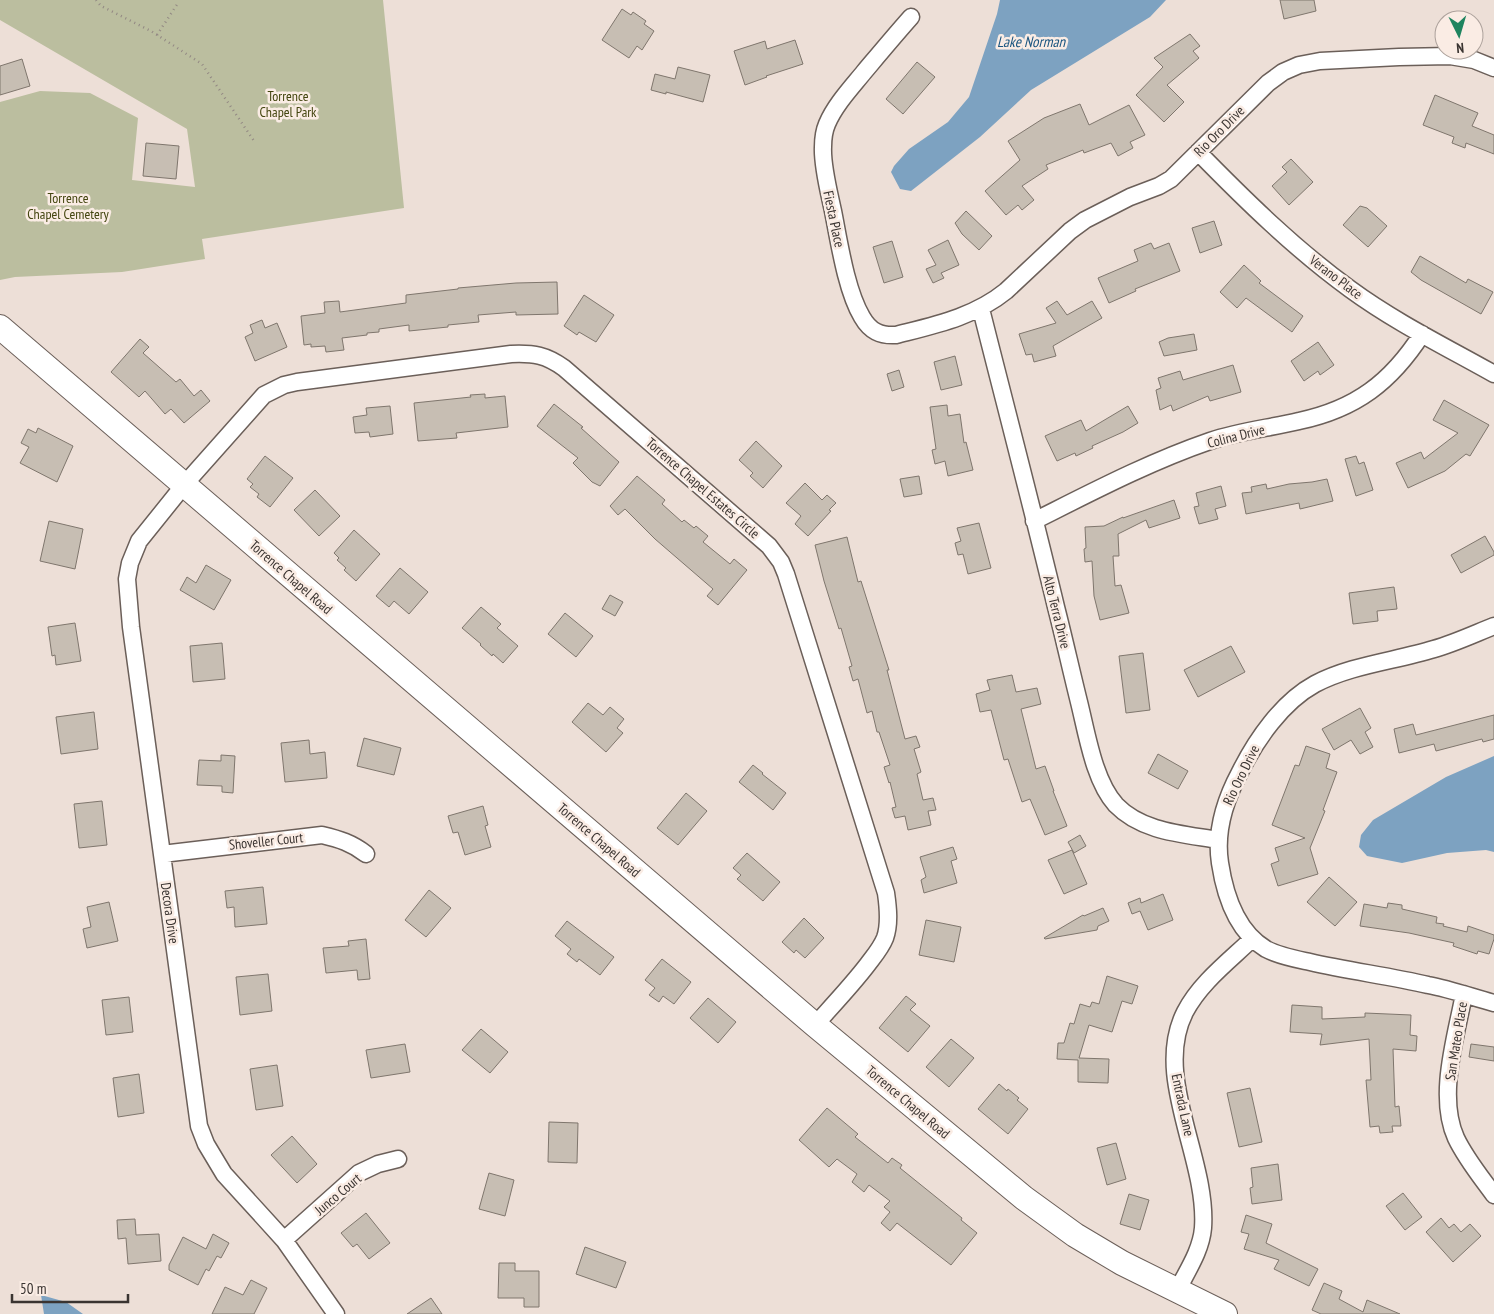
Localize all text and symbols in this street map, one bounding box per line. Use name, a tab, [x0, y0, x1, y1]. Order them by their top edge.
north arrow	[1434, 10, 1484, 60]
water label: Lake Norman	[997, 32, 1066, 51]
text: N	[1456, 39, 1465, 57]
park label: Torrence Chapel Park	[259, 87, 317, 121]
street label: Rio Oro Drive	[1190, 102, 1248, 160]
park label: Torrence Chapel Cemetery	[27, 189, 110, 223]
street label: Fiesta Place	[819, 189, 849, 249]
street label: Verano Place	[1305, 251, 1366, 303]
street label: Colina Drive	[1205, 420, 1267, 452]
street label: Torrence Chapel Estates Circle	[642, 434, 764, 542]
street label: Torrence Chapel Road	[246, 536, 336, 618]
street label: Alto Terra Drive	[1039, 574, 1075, 651]
street label: Rio Oro Drive	[1219, 742, 1263, 808]
street label: Torrence Chapel Road	[554, 799, 644, 881]
street label: Shoveller Court	[228, 828, 304, 854]
street label: Decora Drive	[157, 881, 183, 945]
street label: San Mateo Place	[1441, 1000, 1471, 1082]
street label: Torrence Chapel Road	[862, 1062, 954, 1142]
street label: Entrada Lane	[1168, 1072, 1198, 1138]
street label: Junco Court	[310, 1169, 365, 1219]
scale bar	[12, 1272, 129, 1304]
text: 50 m	[20, 1279, 46, 1298]

